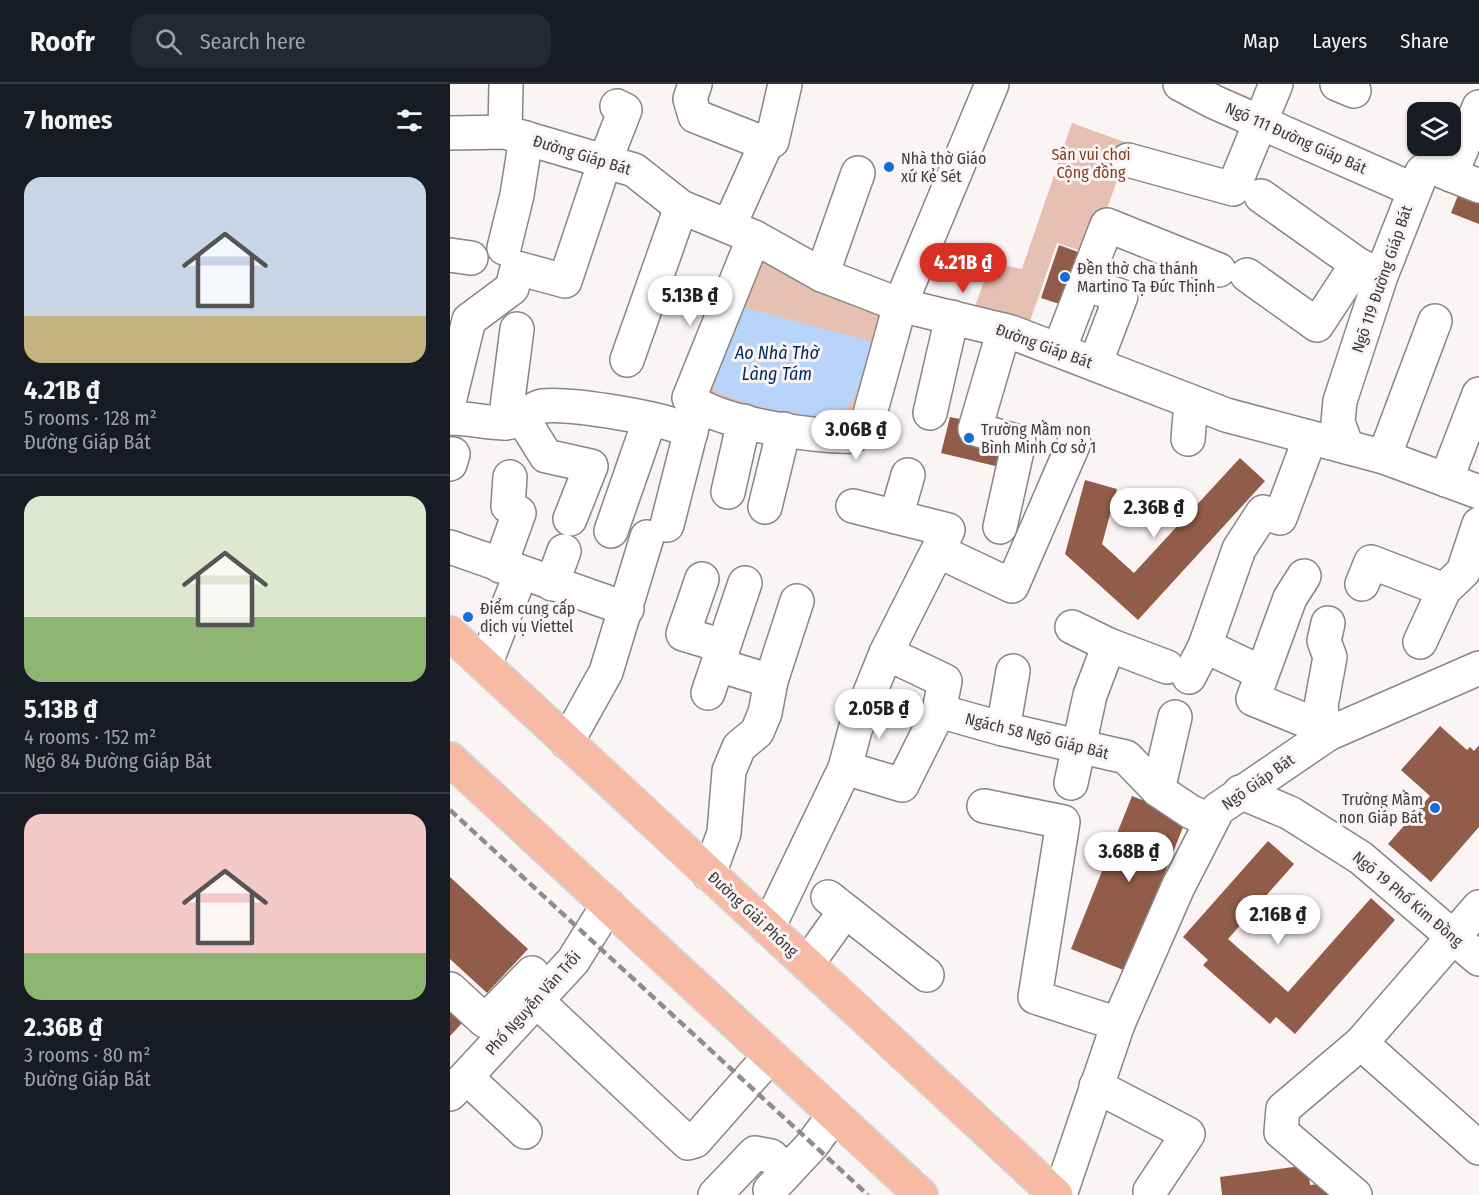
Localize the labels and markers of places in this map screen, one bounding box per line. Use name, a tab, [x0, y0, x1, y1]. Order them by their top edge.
place label: Nhà thờ Giáo xứ Kẻ Sét	[901, 149, 986, 186]
marker: Nhà thờ Giáo xứ Kẻ Sét	[882, 160, 896, 174]
pin: 4.21B ₫	[908, 243, 1018, 294]
place label: Đền thờ cha thánh Martino Tạ Đức Thịnh	[1077, 258, 1215, 296]
marker: Đền thờ cha thánh Martino Tạ Đức Thịnh	[1058, 270, 1072, 284]
pin: 5.13B ₫	[635, 276, 745, 327]
pin: 3.06B ₫	[801, 410, 911, 461]
place label: Trường Mầm non Bình Minh Cơ sở 1	[981, 419, 1096, 457]
marker: Trường Mầm non Bình Minh Cơ sở 1	[962, 431, 976, 445]
pin: 2.36B ₫	[1099, 488, 1209, 539]
place label: Điểm cung cấp dịch vụ Viettel	[480, 598, 575, 636]
marker: Điểm cung cấp dịch vụ Viettel	[461, 610, 475, 624]
pin: 2.05B ₫	[824, 689, 934, 740]
place label: Trường Mầm non Giáp Bát	[1339, 789, 1424, 827]
marker: Trường Mầm non Giáp Bát	[1428, 801, 1442, 815]
pin: 3.68B ₫	[1074, 832, 1184, 883]
pin: 2.16B ₫	[1223, 895, 1333, 946]

